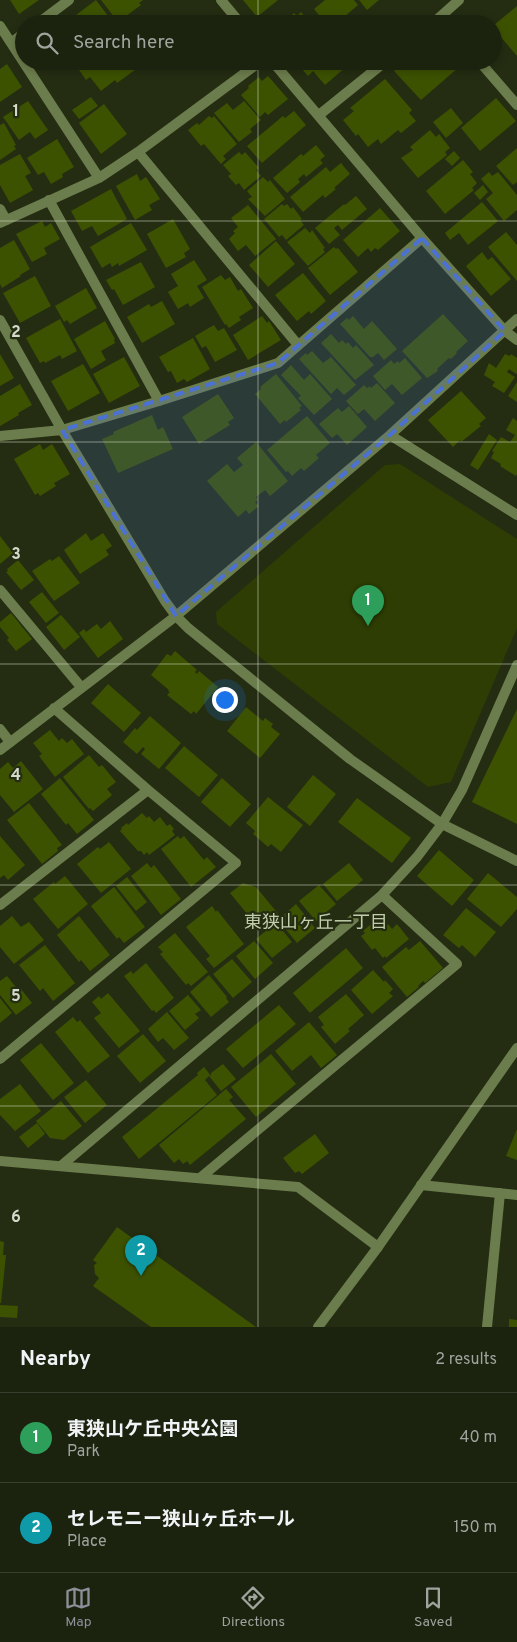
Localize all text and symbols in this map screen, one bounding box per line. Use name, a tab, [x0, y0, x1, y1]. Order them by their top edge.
search box	[15, 15, 502, 70]
icon: search	[33, 29, 61, 57]
text: Search here	[73, 31, 175, 55]
text: 1	[13, 102, 19, 122]
text: 2	[11, 323, 21, 343]
text: 3	[11, 545, 21, 565]
pin: 1	[352, 585, 384, 626]
your location	[212, 687, 238, 713]
text: 4	[11, 766, 21, 786]
district label: 東狭山ヶ丘一丁目	[244, 912, 388, 935]
text: 5	[11, 987, 21, 1007]
text: 6	[11, 1208, 21, 1228]
pin: 2	[125, 1235, 157, 1276]
text: Nearby	[20, 1346, 91, 1373]
text: 2 results	[435, 1350, 497, 1370]
text: 東狭山ケ丘中央公園	[67, 1418, 238, 1442]
text: 1	[33, 1428, 39, 1448]
text: 40 m	[459, 1428, 497, 1448]
text: Park	[67, 1442, 100, 1462]
text: セレモニー狭山ヶ丘ホール	[67, 1508, 295, 1532]
text: 2	[31, 1518, 41, 1538]
text: 150 m	[454, 1518, 497, 1538]
text: Place	[67, 1532, 107, 1552]
tab: Map	[64, 1584, 92, 1631]
tab: Directions	[221, 1584, 285, 1631]
tab: Saved	[414, 1584, 453, 1631]

